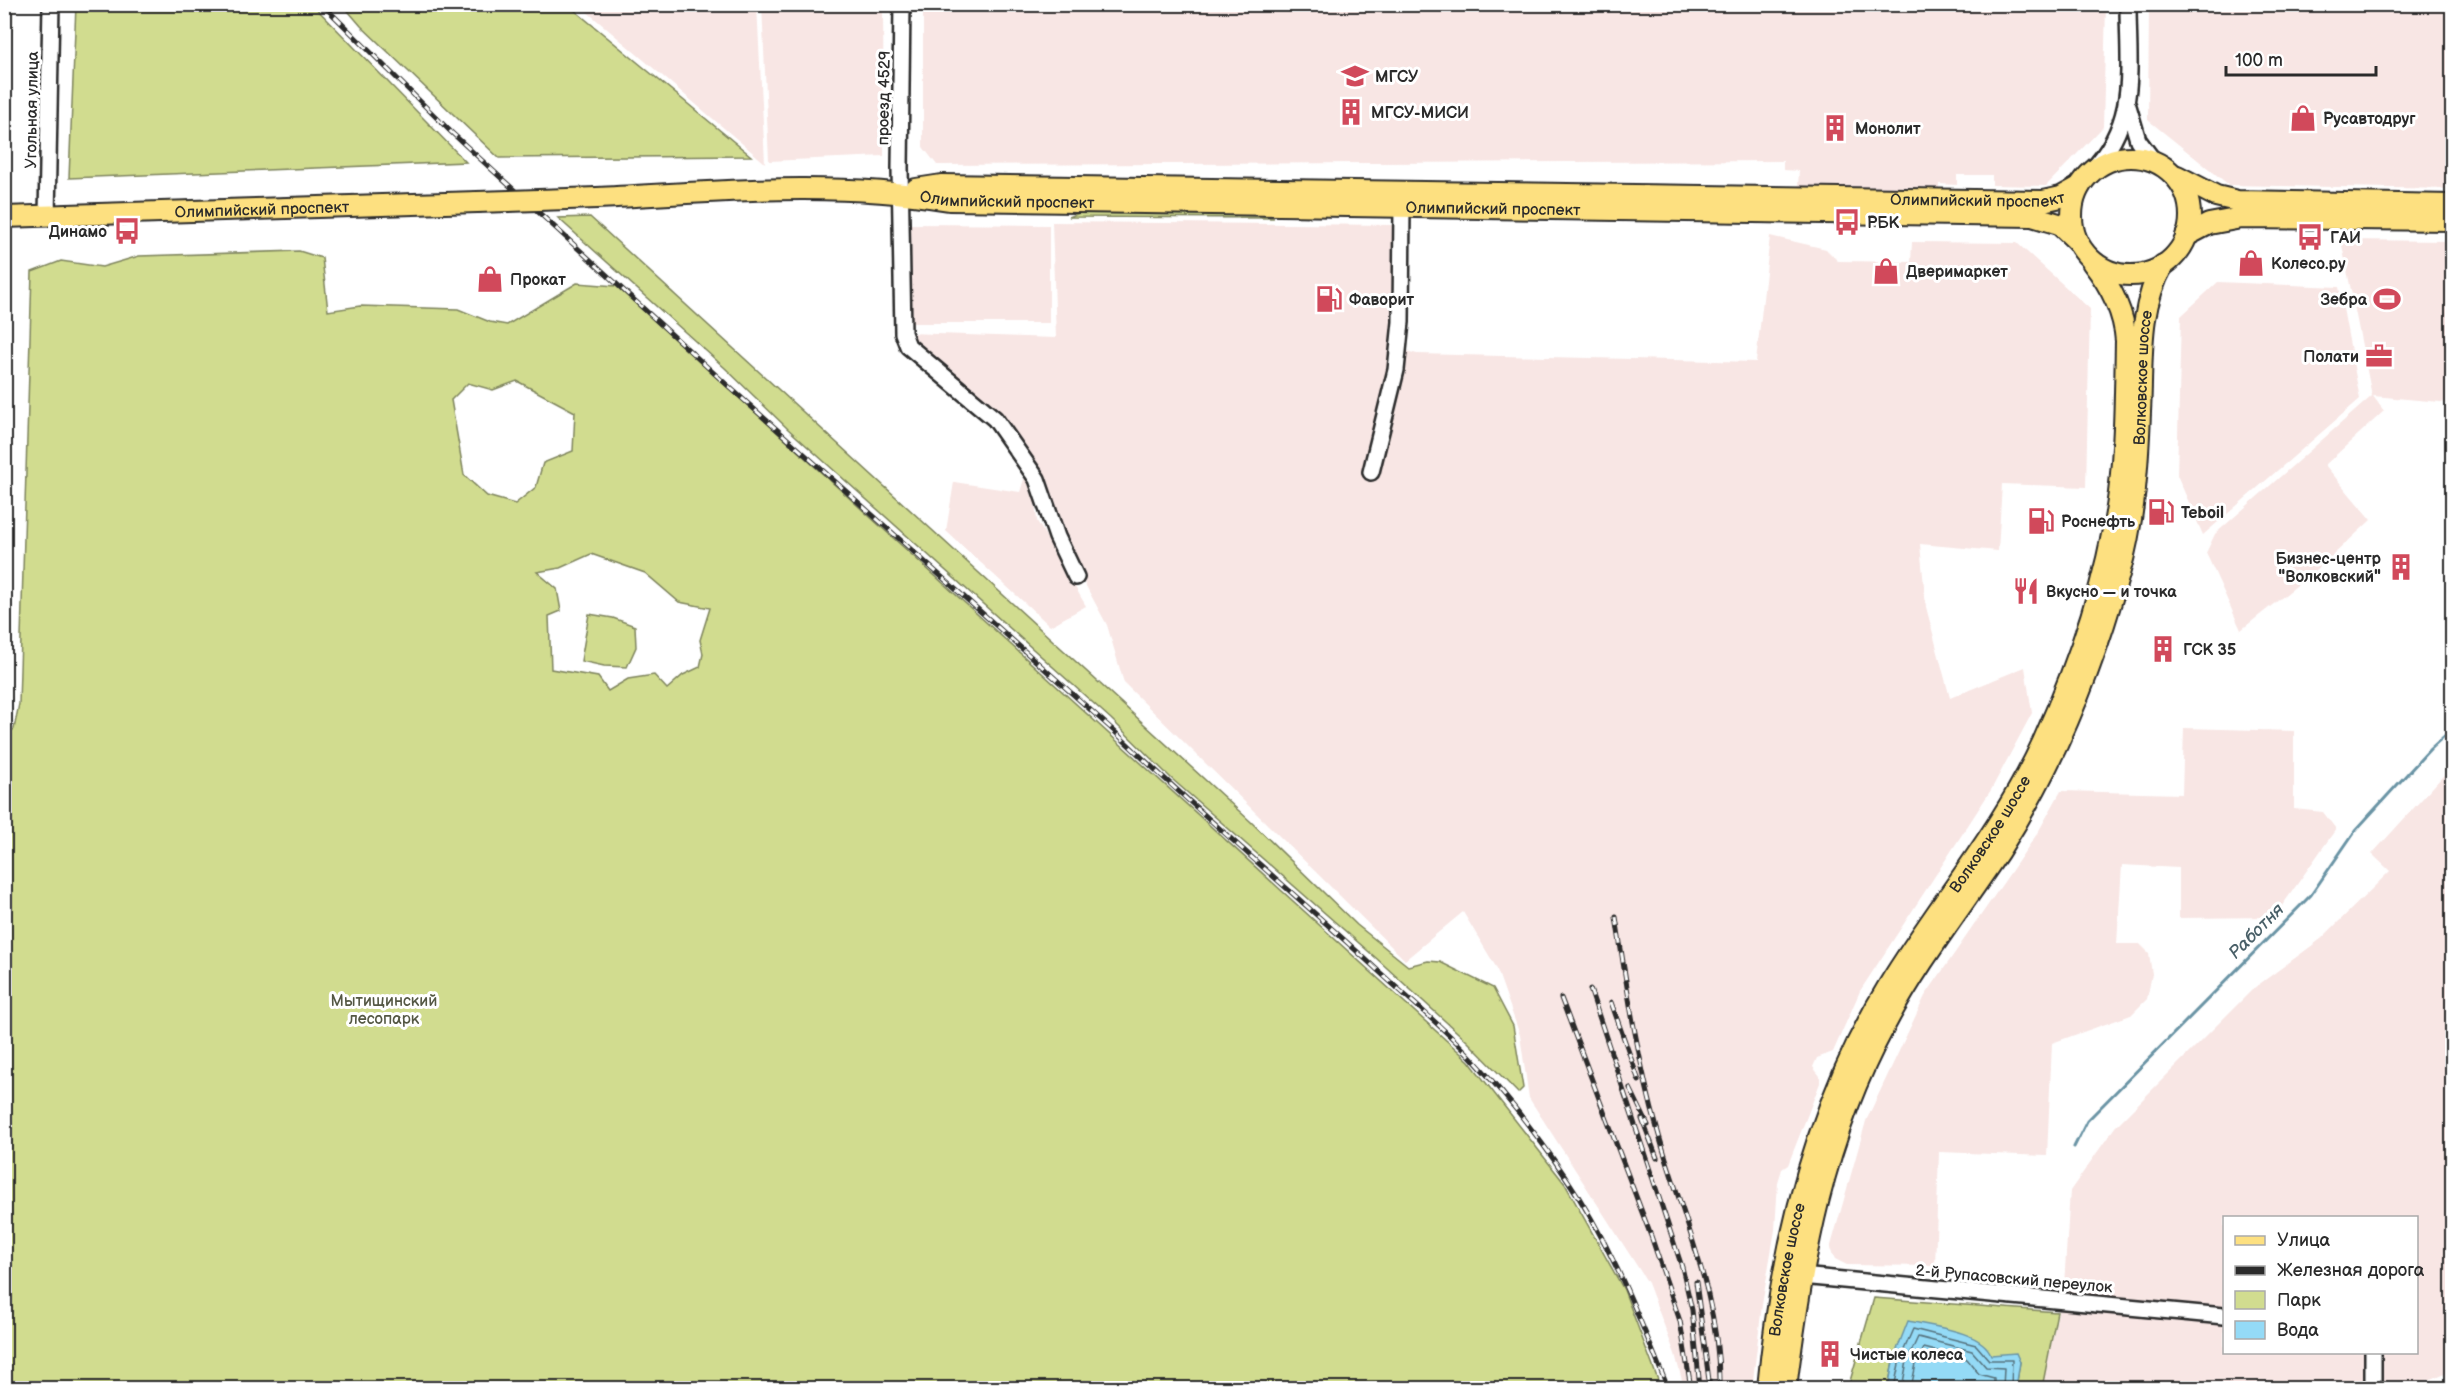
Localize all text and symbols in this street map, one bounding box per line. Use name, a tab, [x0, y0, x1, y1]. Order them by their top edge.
scale bar	[2226, 39, 2376, 77]
street label: проезд 4529	[874, 50, 895, 146]
text: 100 m	[2235, 50, 2283, 71]
street label: Угольная улица	[22, 51, 43, 169]
school or university icon: МГСУ	[1340, 61, 1370, 91]
place label: МГСУ	[1375, 68, 1418, 87]
building icon: МГСУ-МИСИ	[1336, 97, 1366, 127]
shop icon: Русавтодруг	[2288, 103, 2318, 133]
place label: МГСУ-МИСИ	[1371, 104, 1469, 123]
place label: Русавтодруг	[2323, 110, 2416, 129]
building icon: Монолит	[1820, 113, 1850, 143]
place label: Монолит	[1855, 120, 1921, 139]
street label: Олимпийский проспект	[919, 188, 1095, 213]
street label: Олимпийский проспект	[1890, 188, 2067, 212]
street label: Олимпийский проспект	[174, 198, 350, 223]
street label: Олимпийский проспект	[1406, 199, 1581, 220]
bus stop icon: РБК	[1832, 207, 1862, 237]
place label: РБК	[1867, 214, 1900, 233]
bus stop icon: Динамо	[112, 216, 142, 246]
bus stop icon: ГАИ	[2295, 222, 2325, 252]
place label: Динамо	[49, 223, 107, 242]
place label: ГАИ	[2330, 229, 2361, 248]
shop icon: Колесо.ру	[2236, 248, 2266, 278]
place label: Колесо.ру	[2271, 255, 2346, 274]
shop icon: Дверимаркет	[1871, 256, 1901, 286]
place label: Дверимаркет	[1906, 263, 2008, 282]
shop icon: Прокат	[475, 264, 505, 294]
place label: Прокат	[510, 271, 566, 290]
fuel station icon: Фаворит	[1314, 284, 1344, 314]
sports icon: Зебра	[2372, 284, 2402, 314]
place label: Фаворит	[1349, 291, 1414, 310]
place label: Зебра	[2320, 291, 2368, 310]
street label: Волковское шоссе	[2130, 309, 2157, 446]
office icon: Полати	[2364, 341, 2394, 371]
place label: Полати	[2303, 348, 2359, 367]
fuel station icon: Teboil	[2146, 497, 2176, 527]
place label: Teboil	[2181, 504, 2224, 523]
fuel station icon: Роснефть	[2026, 506, 2056, 536]
place label: Роснефть	[2061, 513, 2136, 532]
place label: Бизнес-центр "Волковский"	[2275, 550, 2382, 587]
building icon: Бизнес-центр "Волковский"	[2386, 552, 2416, 582]
restaurant icon: Вкусно — и точка	[2011, 576, 2041, 606]
place label: Вкусно — и точка	[2046, 583, 2177, 602]
building icon: ГСК 35	[2148, 634, 2178, 664]
place label: ГСК 35	[2183, 641, 2236, 660]
street label: Волковское шоссе	[1946, 773, 2035, 897]
water label: Работня	[2224, 899, 2288, 963]
park label: Мытищинский лесопарк	[331, 992, 437, 1029]
street label: Волковское шоссе	[1766, 1201, 1810, 1338]
legend	[2223, 1216, 2418, 1354]
text: Улица	[2277, 1230, 2331, 1251]
text: Железная дорога	[2277, 1260, 2425, 1281]
street label: 2-й Рупасовский переулок	[1915, 1261, 2114, 1298]
text: Парк	[2277, 1290, 2321, 1311]
text: Вода	[2277, 1320, 2319, 1341]
building icon: Чистые колеса	[1815, 1339, 1845, 1369]
place label: Чистые колеса	[1850, 1346, 1964, 1365]

